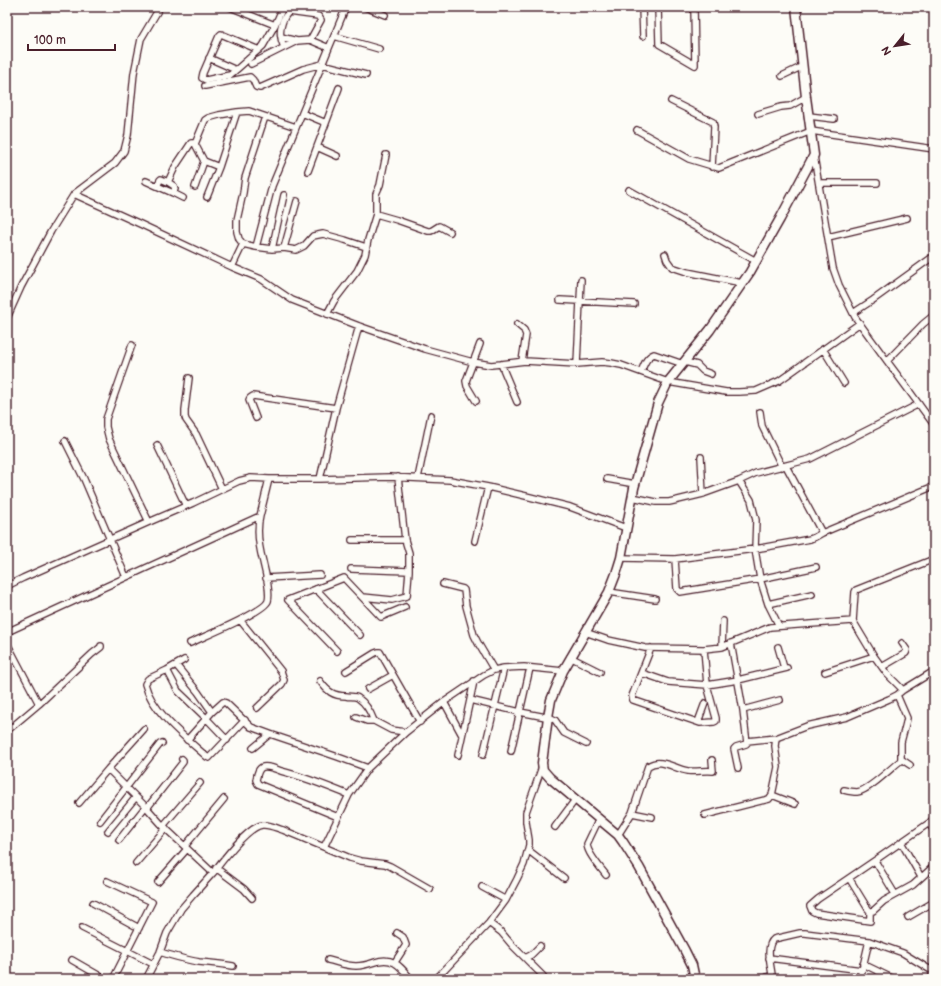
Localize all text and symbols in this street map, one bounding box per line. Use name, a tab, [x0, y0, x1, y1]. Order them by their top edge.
scale bar	[28, 26, 115, 52]
north arrow	[875, 26, 915, 66]
text: 100 m	[34, 33, 66, 48]
text: N	[879, 44, 894, 58]

